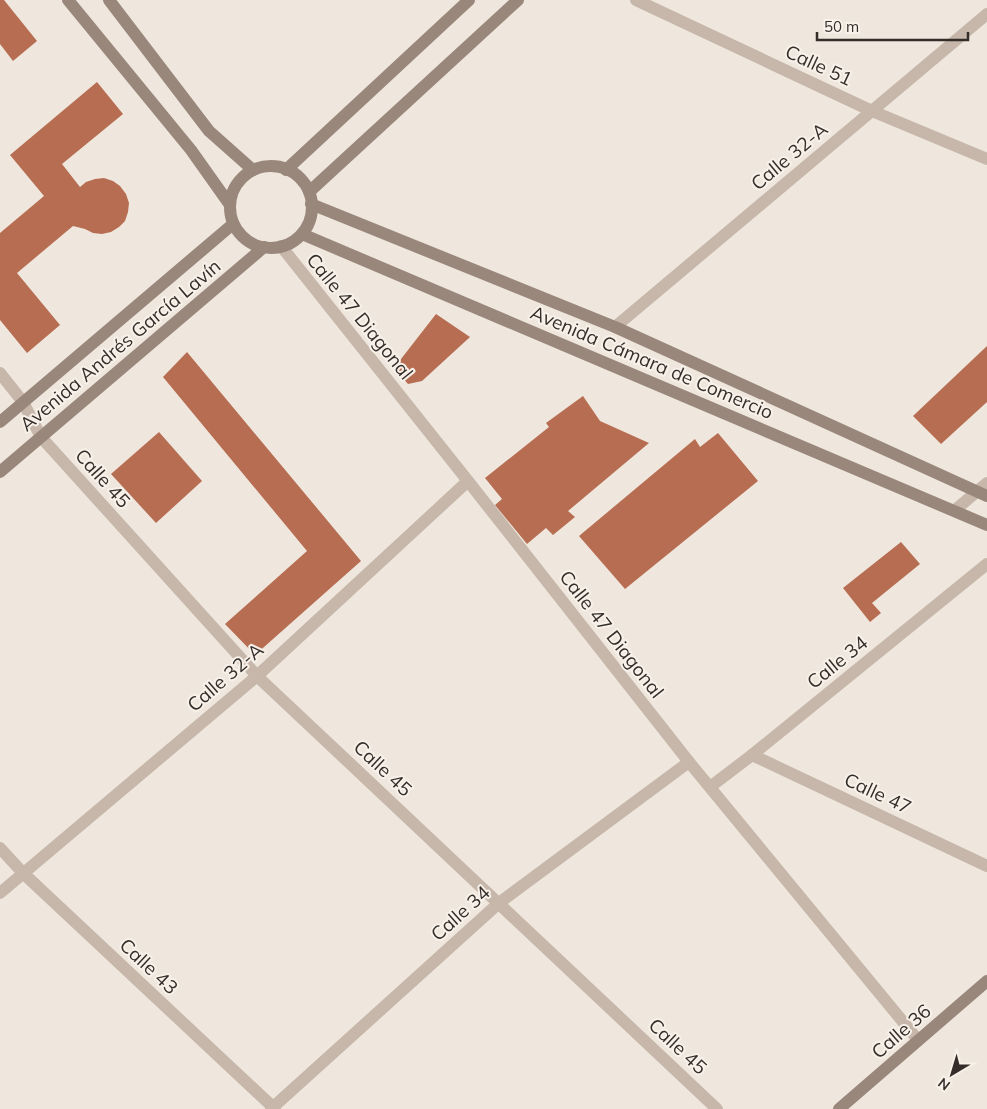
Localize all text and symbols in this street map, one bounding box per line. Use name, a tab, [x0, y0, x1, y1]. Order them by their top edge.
scale bar	[817, 10, 968, 42]
text: 50 m	[824, 17, 859, 36]
street label: Calle 51	[782, 39, 856, 91]
street label: Calle 32-A	[746, 117, 832, 195]
street label: Calle 47 Diagonal	[302, 248, 418, 384]
street label: Avenida Andrés García Lavín	[15, 254, 225, 436]
street label: Avenida Cámara de Comercio	[527, 300, 777, 424]
street label: Calle 45	[70, 444, 136, 512]
street label: Calle 47 Diagonal	[555, 565, 669, 703]
street label: Calle 34	[802, 630, 872, 694]
street label: Calle 32-A	[182, 637, 268, 717]
street label: Calle 45	[349, 735, 417, 801]
street label: Calle 47	[841, 767, 915, 819]
street label: Calle 34	[426, 880, 494, 946]
street label: Calle 43	[115, 933, 183, 999]
street label: Calle 36	[866, 999, 936, 1063]
street label: Calle 45	[644, 1013, 712, 1079]
north arrow	[927, 1049, 977, 1099]
text: N	[934, 1074, 954, 1095]

